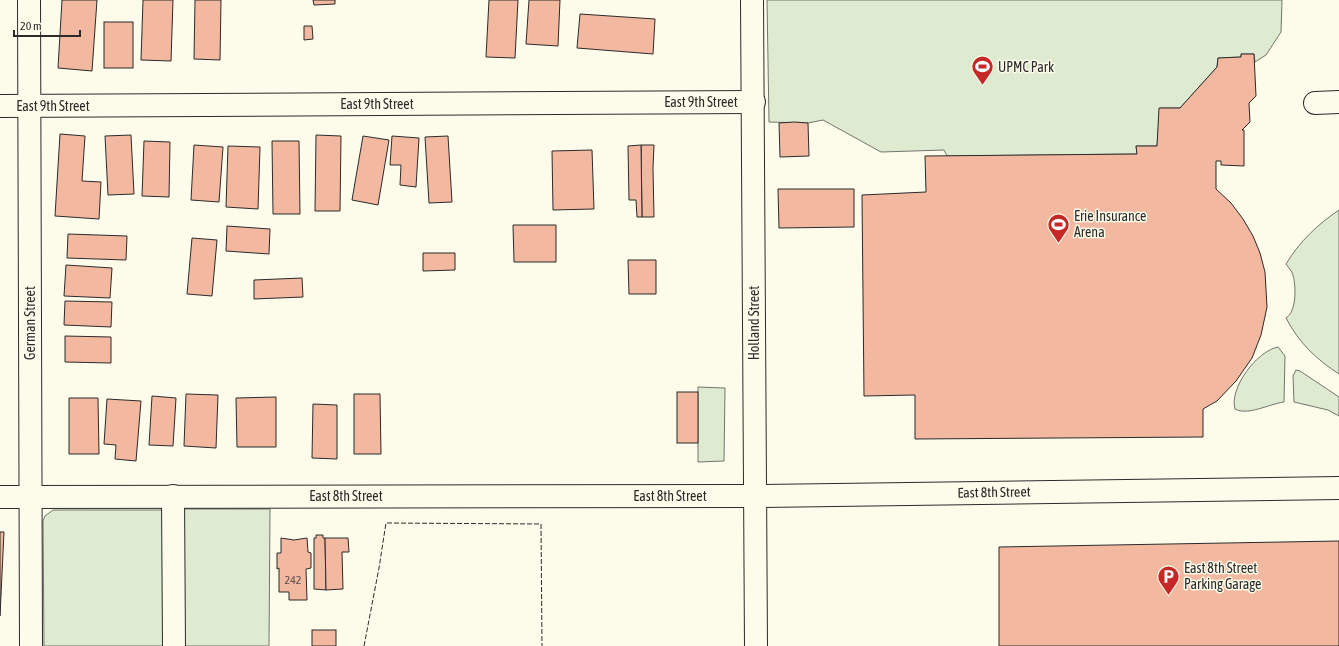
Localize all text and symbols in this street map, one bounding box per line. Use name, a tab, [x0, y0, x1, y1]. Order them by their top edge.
scale bar	[14, 12, 80, 38]
text: 20 m	[20, 19, 42, 33]
sports icon: UPMC Park	[970, 54, 996, 87]
place label: UPMC Park	[998, 59, 1054, 75]
street label: East 9th Street	[664, 94, 738, 110]
street label: East 9th Street	[340, 96, 414, 112]
street label: East 9th Street	[16, 98, 90, 114]
place label: Erie Insurance Arena	[1074, 208, 1146, 240]
sports icon: Erie Insurance Arena	[1046, 211, 1072, 244]
street label: German Street	[22, 286, 38, 360]
street label: Holland Street	[746, 286, 762, 360]
street label: East 8th Street	[957, 483, 1031, 501]
street label: East 8th Street	[309, 488, 383, 504]
street label: East 8th Street	[633, 488, 707, 504]
place label: East 8th Street Parking Garage	[1184, 560, 1261, 592]
parking icon: East 8th Street Parking Garage	[1156, 563, 1182, 596]
house number: 242	[285, 573, 301, 587]

